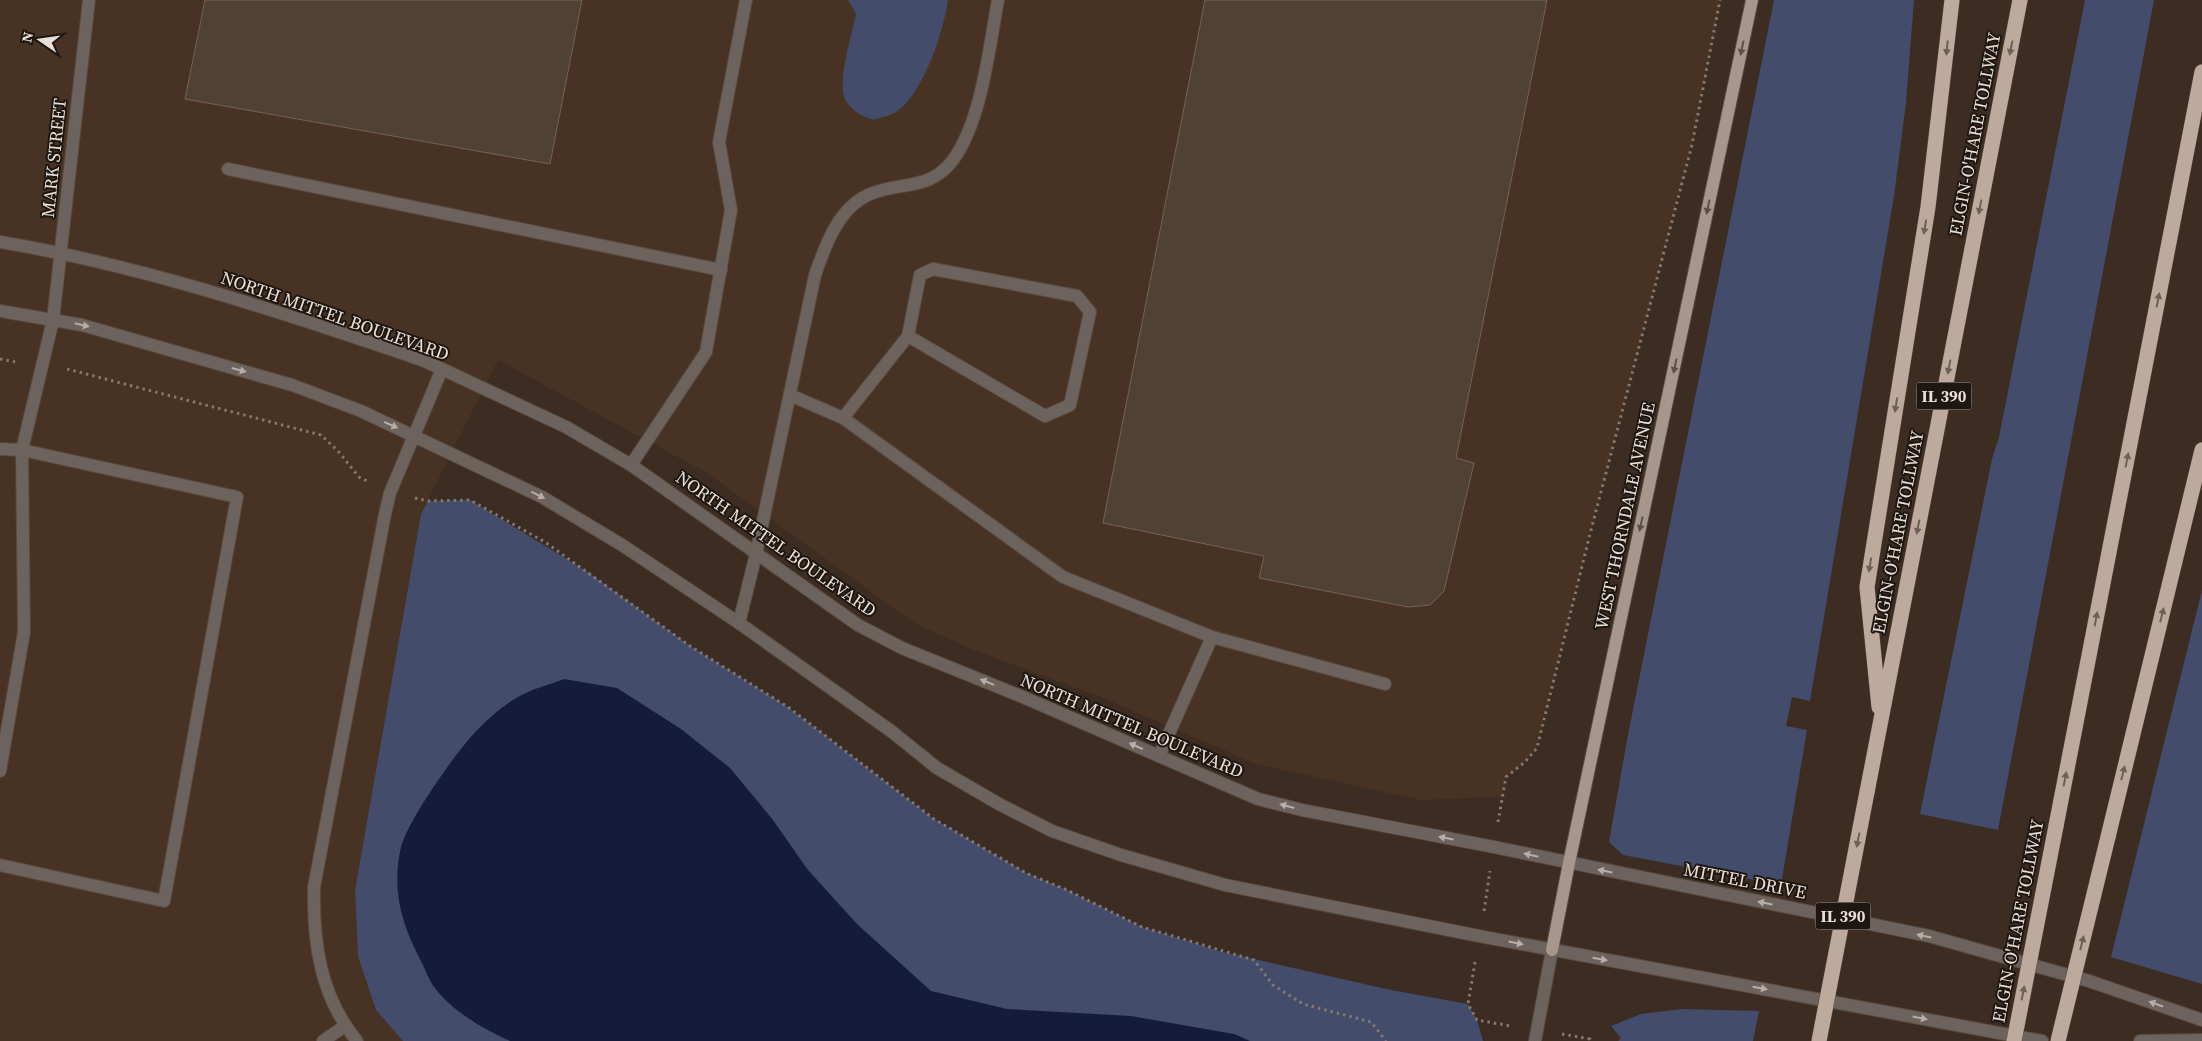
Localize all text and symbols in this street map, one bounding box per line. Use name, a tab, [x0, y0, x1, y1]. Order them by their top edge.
north arrow	[15, 15, 65, 65]
text: N	[16, 30, 38, 44]
street label: ELGIN-O'HARE TOLLWAY	[1943, 30, 2007, 238]
one-way arrow	[1738, 40, 1746, 55]
one-way arrow	[2006, 40, 2014, 56]
one-way arrow	[1943, 41, 1951, 57]
street label: MARK STREET	[35, 97, 72, 219]
one-way arrow	[1704, 199, 1712, 215]
one-way arrow	[1976, 200, 1984, 215]
one-way arrow	[1920, 219, 1928, 235]
street label: NORTH MITTEL BOULEVARD	[218, 265, 453, 366]
one-way arrow	[2154, 292, 2162, 308]
one-way arrow	[75, 321, 90, 329]
one-way arrow	[1670, 358, 1678, 374]
one-way arrow	[1945, 359, 1953, 375]
one-way arrow	[231, 367, 246, 375]
road number: IL 390	[1916, 382, 1972, 410]
one-way arrow	[1892, 397, 1900, 413]
street label: WEST THORNDALE AVENUE	[1588, 400, 1661, 632]
one-way arrow	[384, 421, 398, 429]
street label: ELGIN-O'HARE TOLLWAY	[1866, 428, 1930, 636]
one-way arrow	[2123, 452, 2131, 467]
street label: NORTH MITTEL BOULEVARD	[671, 465, 882, 623]
one-way arrow	[531, 491, 545, 499]
one-way arrow	[1637, 517, 1645, 532]
one-way arrow	[1914, 519, 1922, 535]
one-way arrow	[1866, 558, 1874, 574]
one-way arrow	[2158, 607, 2166, 622]
one-way arrow	[2092, 611, 2100, 627]
street label: NORTH MITTEL BOULEVARD	[1017, 667, 1247, 784]
one-way arrow	[979, 678, 994, 685]
one-way arrow	[1129, 742, 1143, 750]
one-way arrow	[2119, 765, 2127, 780]
one-way arrow	[2061, 771, 2069, 786]
one-way arrow	[1279, 802, 1294, 810]
street label: ELGIN-O'HARE TOLLWAY	[1986, 817, 2050, 1025]
one-way arrow	[1854, 832, 1862, 847]
one-way arrow	[1438, 833, 1454, 841]
one-way arrow	[1524, 851, 1539, 859]
street label: MITTEL DRIVE	[1682, 856, 1809, 905]
one-way arrow	[1598, 867, 1613, 875]
one-way arrow	[1757, 899, 1772, 907]
road number: IL 390	[1816, 902, 1870, 929]
one-way arrow	[1915, 931, 1931, 939]
one-way arrow	[2078, 935, 2086, 950]
one-way arrow	[1508, 940, 1524, 948]
one-way arrow	[1593, 955, 1609, 963]
one-way arrow	[1753, 984, 1769, 992]
one-way arrow	[2020, 985, 2028, 1001]
one-way arrow	[2148, 1000, 2163, 1008]
one-way arrow	[1912, 1014, 1928, 1022]

